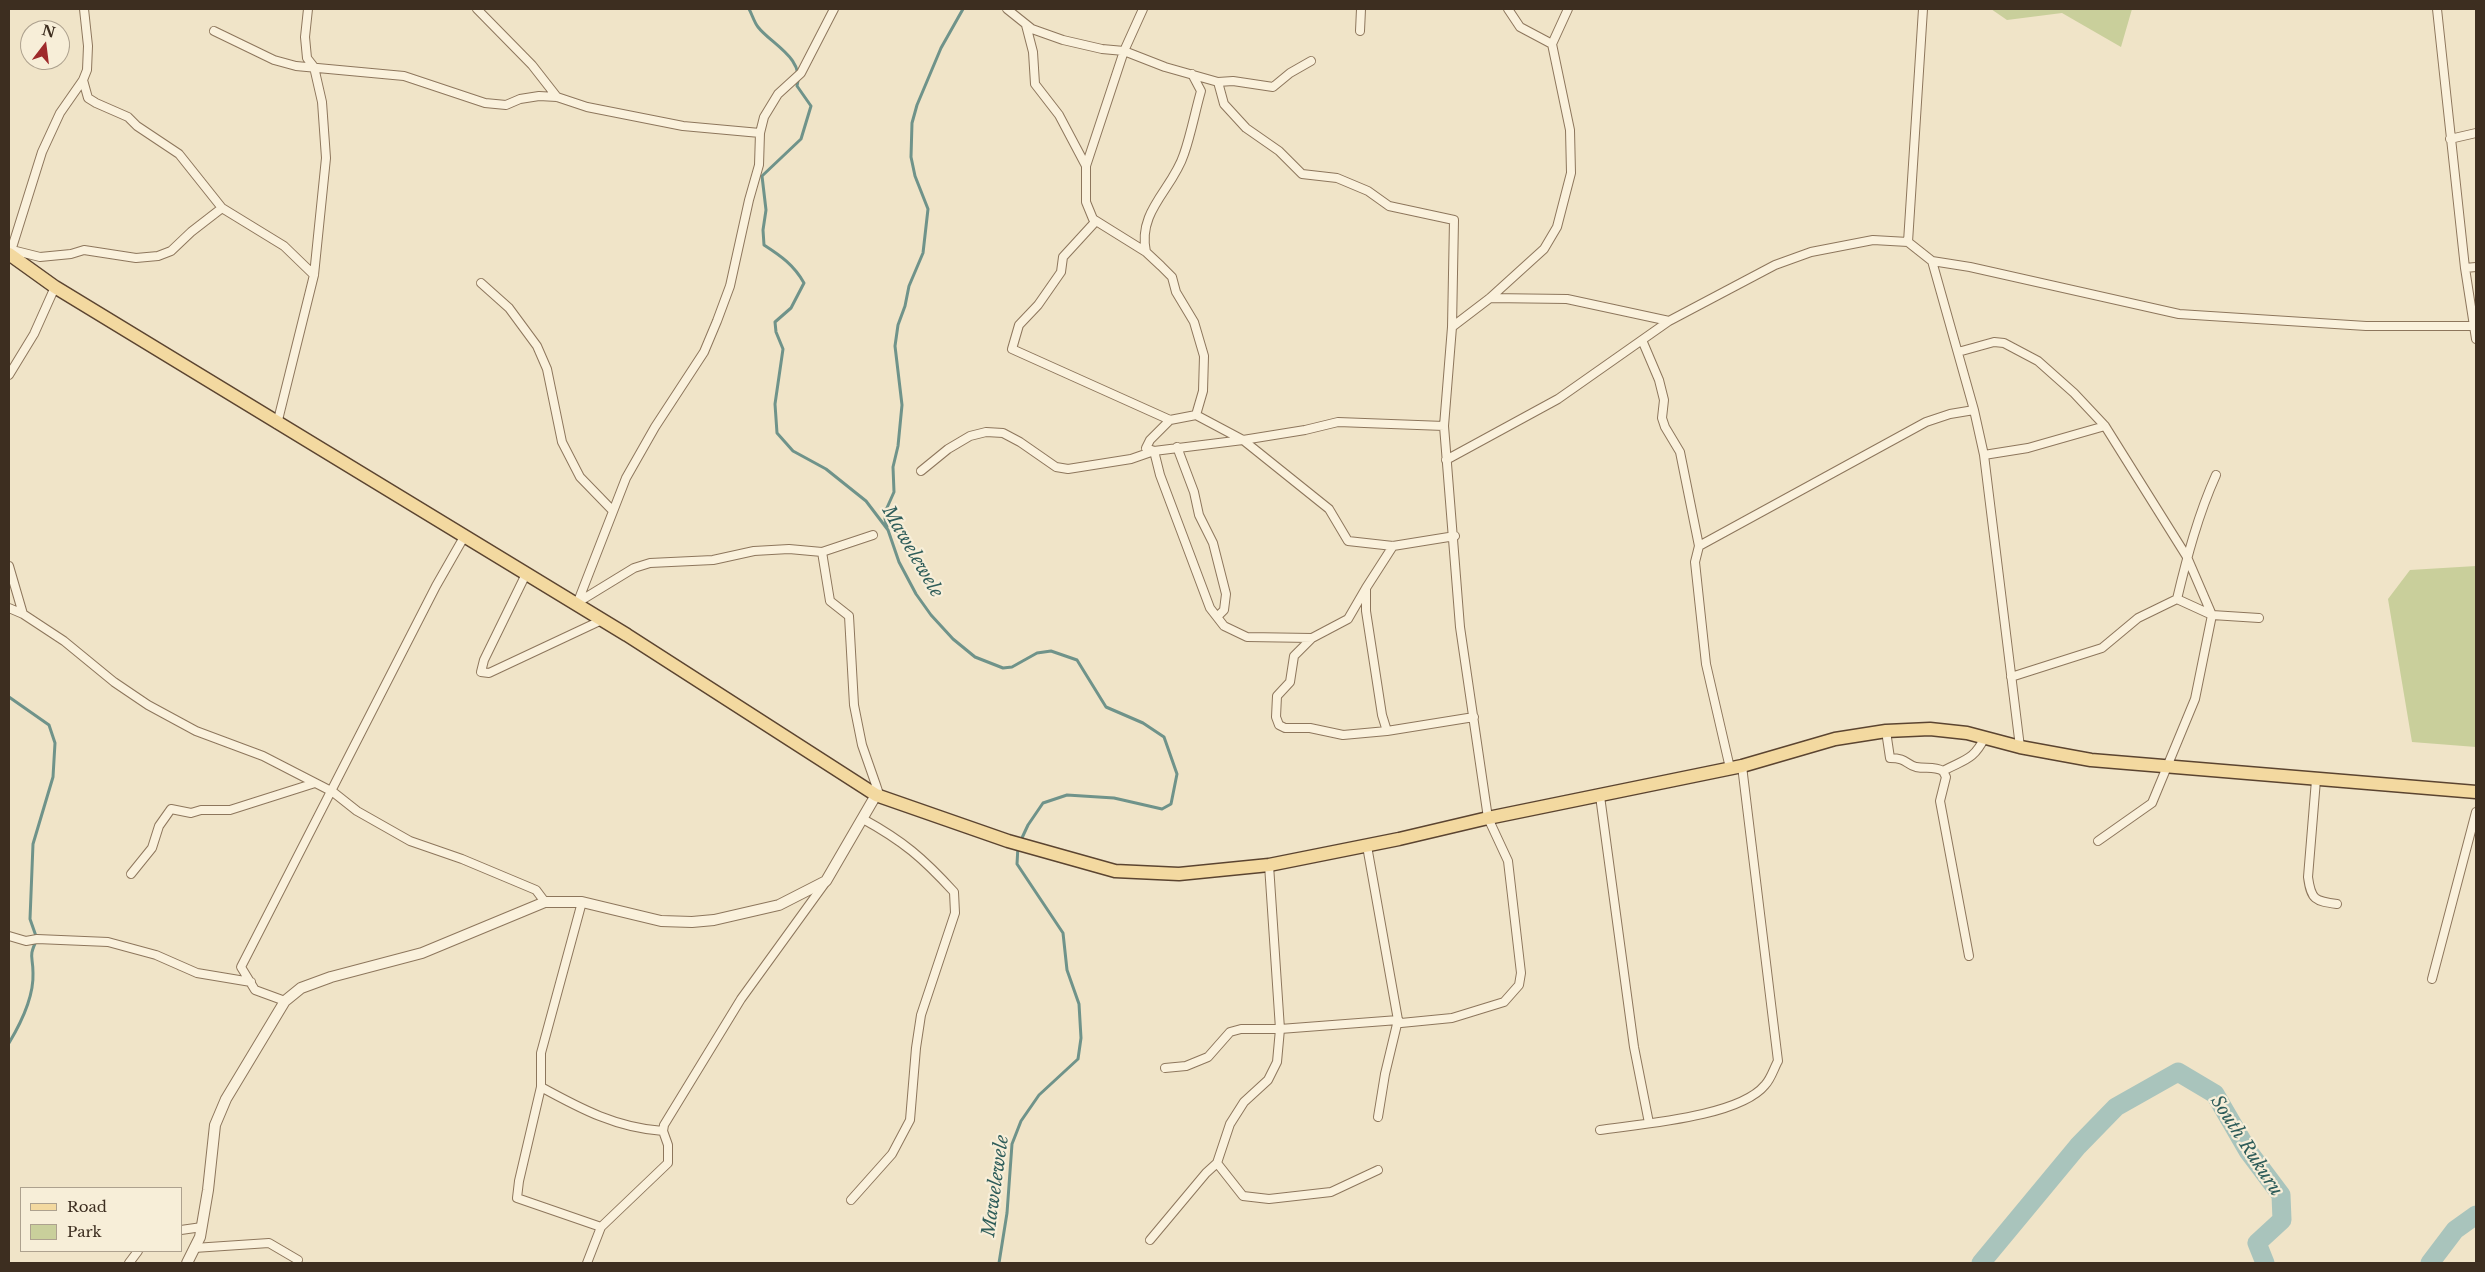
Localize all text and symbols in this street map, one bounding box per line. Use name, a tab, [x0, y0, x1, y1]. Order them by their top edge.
north arrow	[20, 20, 70, 70]
text: N	[40, 21, 57, 42]
water label: Mawelewele	[877, 502, 947, 602]
water label: South Rukuru	[2205, 1092, 2287, 1200]
water label: Mawelewele	[978, 1134, 1014, 1238]
legend	[20, 1187, 182, 1252]
text: Road	[67, 1197, 107, 1216]
text: Park	[67, 1222, 102, 1241]

